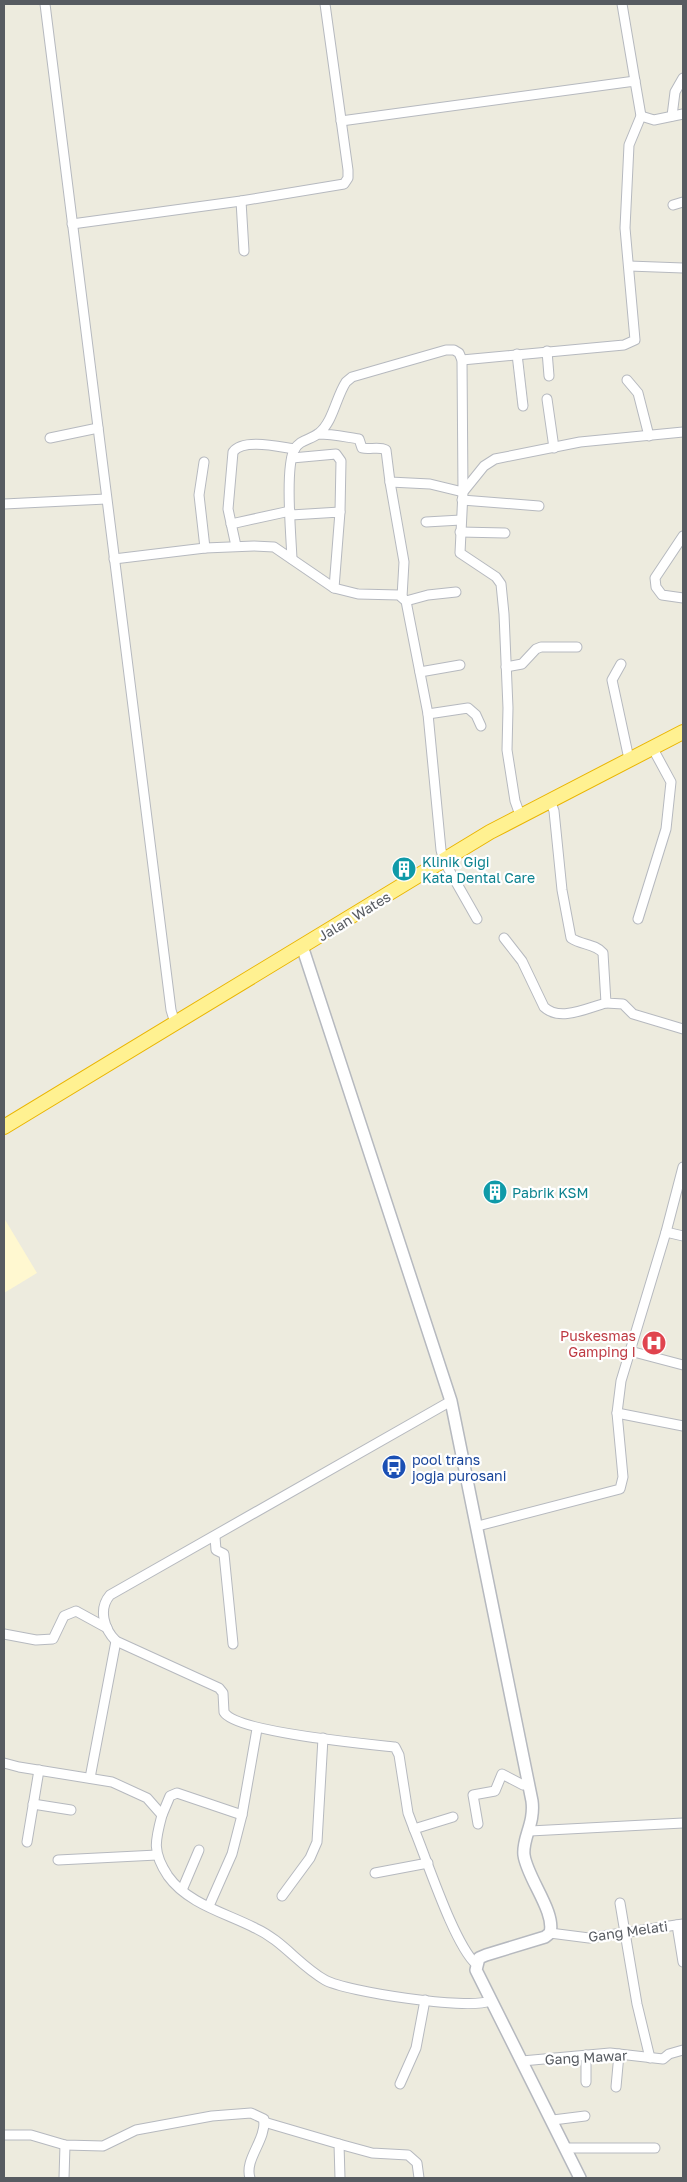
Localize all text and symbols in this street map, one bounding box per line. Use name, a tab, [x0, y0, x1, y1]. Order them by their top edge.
place label: Klinik Gigi Kata Dental Care	[422, 853, 535, 886]
building icon: Klinik Gigi Kata Dental Care	[391, 856, 417, 882]
street label: Jalan Wates	[314, 888, 394, 944]
building icon: Pabrik KSM	[482, 1179, 508, 1205]
place label: Pabrik KSM	[512, 1184, 589, 1201]
place label: Puskesmas Gamping I	[560, 1327, 636, 1360]
hospital icon: Puskesmas Gamping I	[641, 1330, 667, 1356]
place label: pool trans jogja purosani	[411, 1451, 506, 1484]
bus stop icon: pool trans jogja purosani	[381, 1454, 407, 1480]
street label: Gang Melati	[587, 1917, 669, 1945]
street label: Gang Mawar	[544, 2046, 628, 2068]

